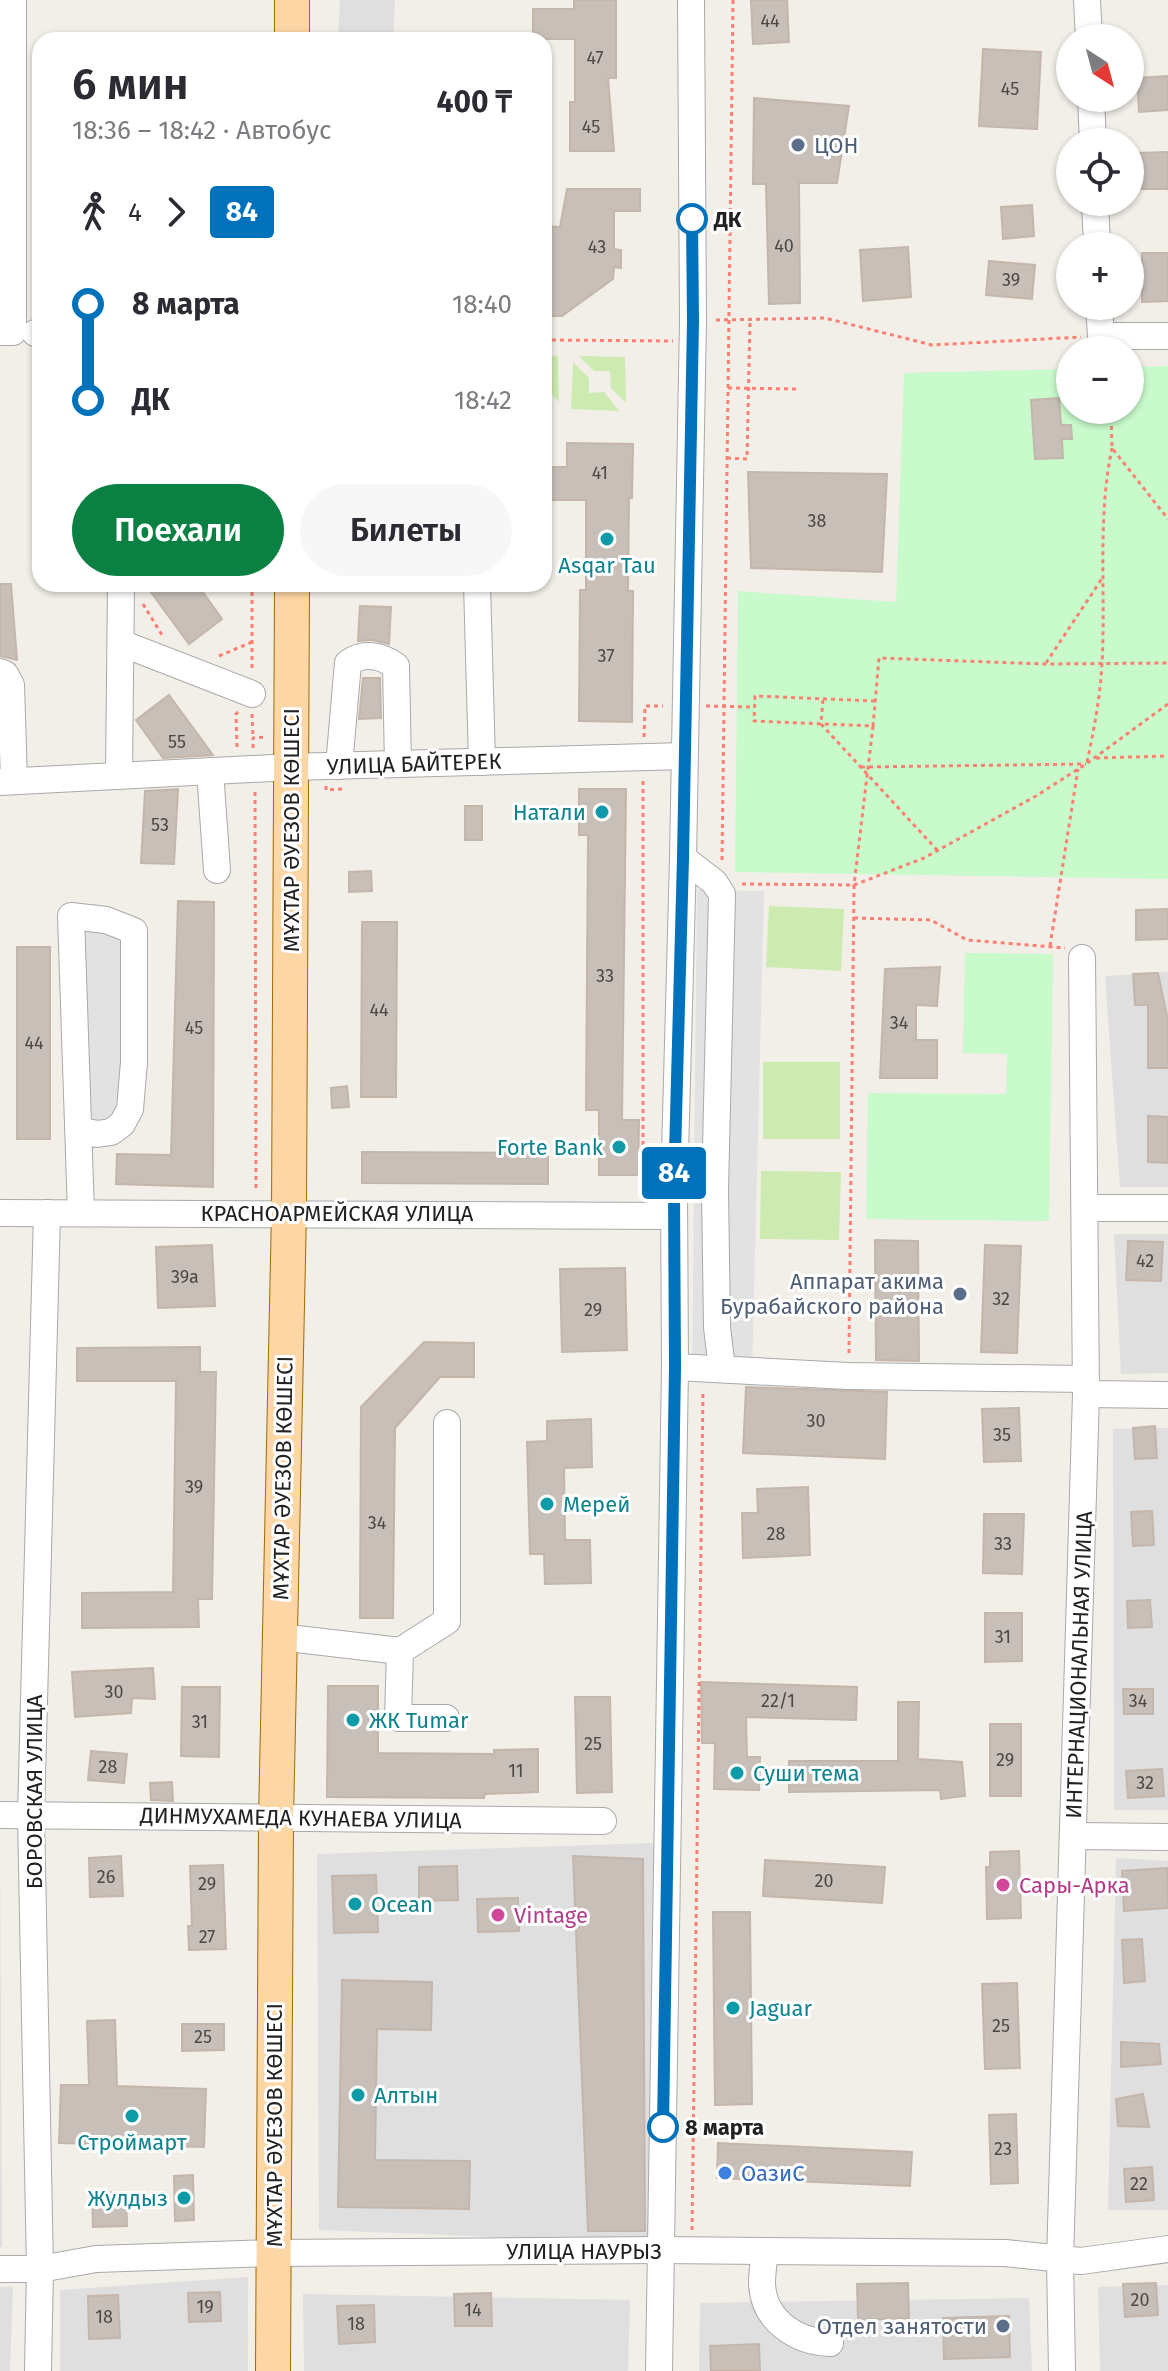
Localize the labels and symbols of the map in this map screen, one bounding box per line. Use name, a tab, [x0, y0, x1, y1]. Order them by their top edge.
house number: 44	[760, 10, 780, 32]
north arrow	[1056, 24, 1144, 112]
house number: 47	[586, 47, 604, 69]
house number: 45	[1001, 78, 1019, 100]
house number: 45	[582, 116, 600, 138]
place label: ЦОН	[814, 132, 859, 159]
marker: ЦОН	[789, 136, 807, 154]
marker: ДК	[677, 204, 707, 234]
place label: ДК	[713, 206, 742, 233]
house number: 40	[774, 235, 794, 257]
house number: 43	[588, 236, 606, 258]
house number: 39	[1002, 269, 1020, 291]
house number: 41	[592, 462, 608, 484]
house number: 38	[808, 510, 827, 532]
marker: Asqar Tau	[598, 530, 616, 548]
place label: Asqar Tau	[558, 552, 656, 579]
house number: 37	[598, 645, 614, 667]
street label: МҰХТАР ӘУЕЗОВ КӨШЕСІ	[278, 708, 305, 952]
house number: 55	[168, 731, 186, 753]
street label: УЛИЦА БАЙТЕРЕК	[326, 747, 502, 781]
place label: Натали	[513, 799, 586, 826]
marker: Натали	[593, 803, 611, 821]
house number: 53	[151, 814, 169, 836]
house number: 33	[596, 965, 614, 987]
house number: 44	[369, 999, 389, 1021]
house number: 34	[890, 1012, 909, 1034]
house number: 45	[185, 1017, 203, 1039]
house number: 44	[24, 1032, 44, 1054]
place label: Forte Bank	[497, 1134, 604, 1161]
marker: Forte Bank	[610, 1138, 628, 1156]
line badge: 84	[638, 1147, 710, 1199]
street label: КРАСНОАРМЕЙСКАЯ УЛИЦА	[201, 1200, 474, 1227]
house number: 42	[1136, 1250, 1154, 1272]
house number: 39а	[171, 1266, 199, 1288]
place label: Аппарат акима Бурабайского района	[720, 1268, 944, 1320]
marker: Аппарат акима Бурабайского района	[951, 1285, 969, 1303]
house number: 32	[992, 1288, 1010, 1310]
house number: 29	[584, 1299, 602, 1321]
street label: МҰХТАР ӘУЕЗОВ КӨШЕСІ	[267, 1356, 299, 1600]
house number: 30	[806, 1410, 826, 1432]
house number: 35	[993, 1424, 1011, 1446]
house number: 39	[185, 1476, 203, 1498]
place label: Мерей	[563, 1491, 630, 1518]
marker: Мерей	[538, 1495, 556, 1513]
street label: ИНТЕРНАЦИОНАЛЬНАЯ УЛИЦА	[1060, 1510, 1098, 1819]
house number: 34	[368, 1512, 387, 1534]
house number: 28	[767, 1523, 785, 1545]
house number: 33	[994, 1533, 1012, 1555]
house number: 31	[995, 1626, 1011, 1648]
house number: 30	[104, 1681, 124, 1703]
house number: 22/1	[761, 1690, 795, 1712]
house number: 34	[1129, 1690, 1148, 1712]
street label: БОРОВСКАЯ УЛИЦА	[21, 1694, 48, 1889]
place label: ЖК Tumar	[369, 1707, 469, 1734]
house number: 31	[192, 1711, 208, 1733]
marker: ЖК Tumar	[344, 1711, 362, 1729]
house number: 25	[584, 1733, 602, 1755]
house number: 29	[996, 1749, 1014, 1771]
house number: 28	[99, 1756, 117, 1778]
house number: 11	[508, 1760, 524, 1782]
place label: Суши тема	[753, 1760, 860, 1787]
marker: Суши тема	[728, 1764, 746, 1782]
house number: 32	[1136, 1772, 1154, 1794]
street label: ДИНМУХАМЕДА КУНАЕВА УЛИЦА	[139, 1802, 462, 1834]
house number: 26	[97, 1866, 115, 1888]
house number: 20	[815, 1870, 833, 1892]
place label: Сары-Арка	[1019, 1872, 1130, 1899]
house number: 29	[198, 1873, 216, 1895]
marker: Сары-Арка	[994, 1876, 1012, 1894]
place label: Ocean	[371, 1891, 433, 1918]
marker: Ocean	[346, 1895, 364, 1913]
place label: Vintage	[514, 1902, 588, 1929]
marker: Vintage	[489, 1906, 507, 1924]
house number: 27	[199, 1926, 215, 1948]
place label: Jaguar	[749, 1995, 812, 2022]
marker: Jaguar	[724, 1999, 742, 2017]
street label: МҰХТАР ӘУЕЗОВ КӨШЕСІ	[261, 2003, 288, 2247]
house number: 25	[992, 2015, 1010, 2037]
house number: 25	[194, 2026, 212, 2048]
place label: Алтын	[374, 2082, 438, 2109]
marker: Алтын	[349, 2086, 367, 2104]
marker: Строймарт	[123, 2107, 141, 2125]
marker: 8 марта	[648, 2112, 678, 2142]
place label: 8 марта	[685, 2114, 764, 2141]
place label: Строймарт	[77, 2129, 187, 2156]
house number: 23	[994, 2138, 1012, 2160]
place label: ОазиС	[741, 2160, 805, 2187]
marker: ОазиС	[716, 2164, 734, 2182]
house number: 22	[1130, 2173, 1148, 2195]
place label: Жулдыз	[87, 2185, 168, 2212]
marker: Жулдыз	[175, 2189, 193, 2207]
street label: УЛИЦА НАУРЫЗ	[506, 2238, 662, 2265]
house number: 20	[1131, 2289, 1149, 2311]
house number: 19	[196, 2296, 214, 2318]
house number: 14	[464, 2299, 482, 2321]
house number: 18	[95, 2306, 113, 2328]
house number: 18	[347, 2313, 365, 2335]
place label: Отдел занятости	[817, 2313, 987, 2340]
marker: Отдел занятости	[994, 2317, 1012, 2335]

